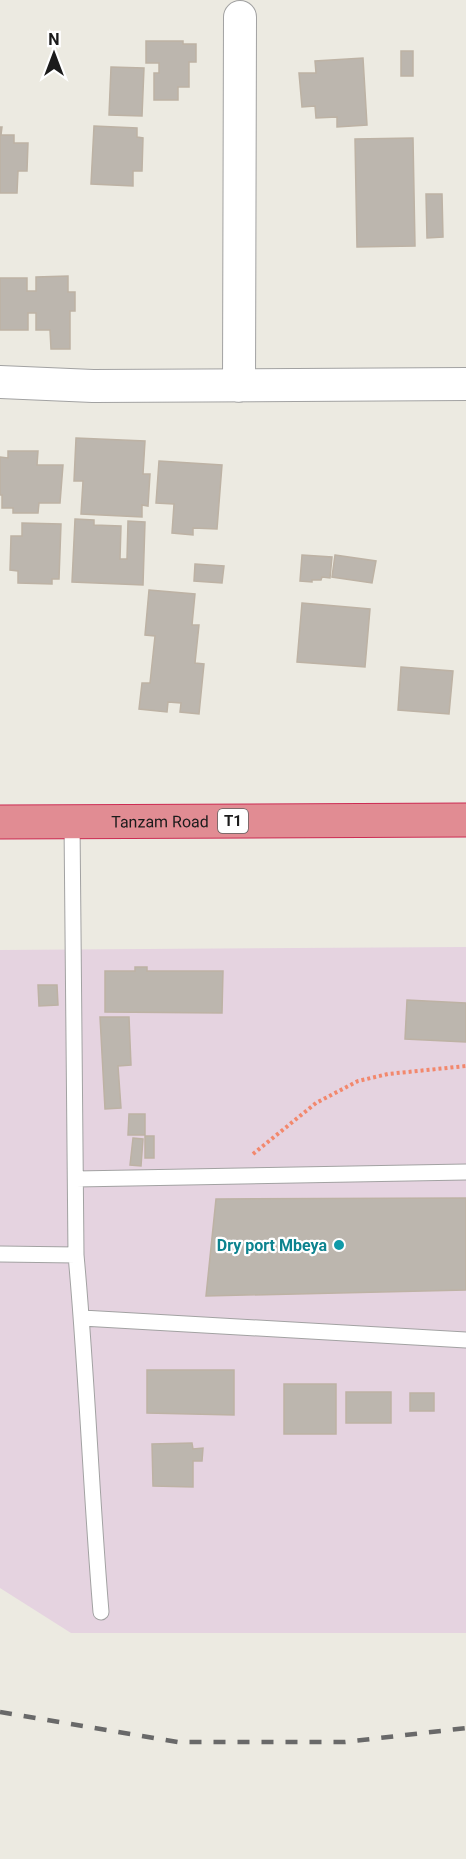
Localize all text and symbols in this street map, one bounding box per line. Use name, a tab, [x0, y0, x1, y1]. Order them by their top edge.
north arrow	[24, 24, 84, 84]
text: N	[48, 30, 60, 49]
road number: T1	[218, 809, 248, 833]
street label: Tanzam Road	[111, 812, 209, 831]
place label: Dry port Mbeya	[217, 1236, 327, 1255]
marker: Dry port Mbeya	[332, 1238, 346, 1252]

